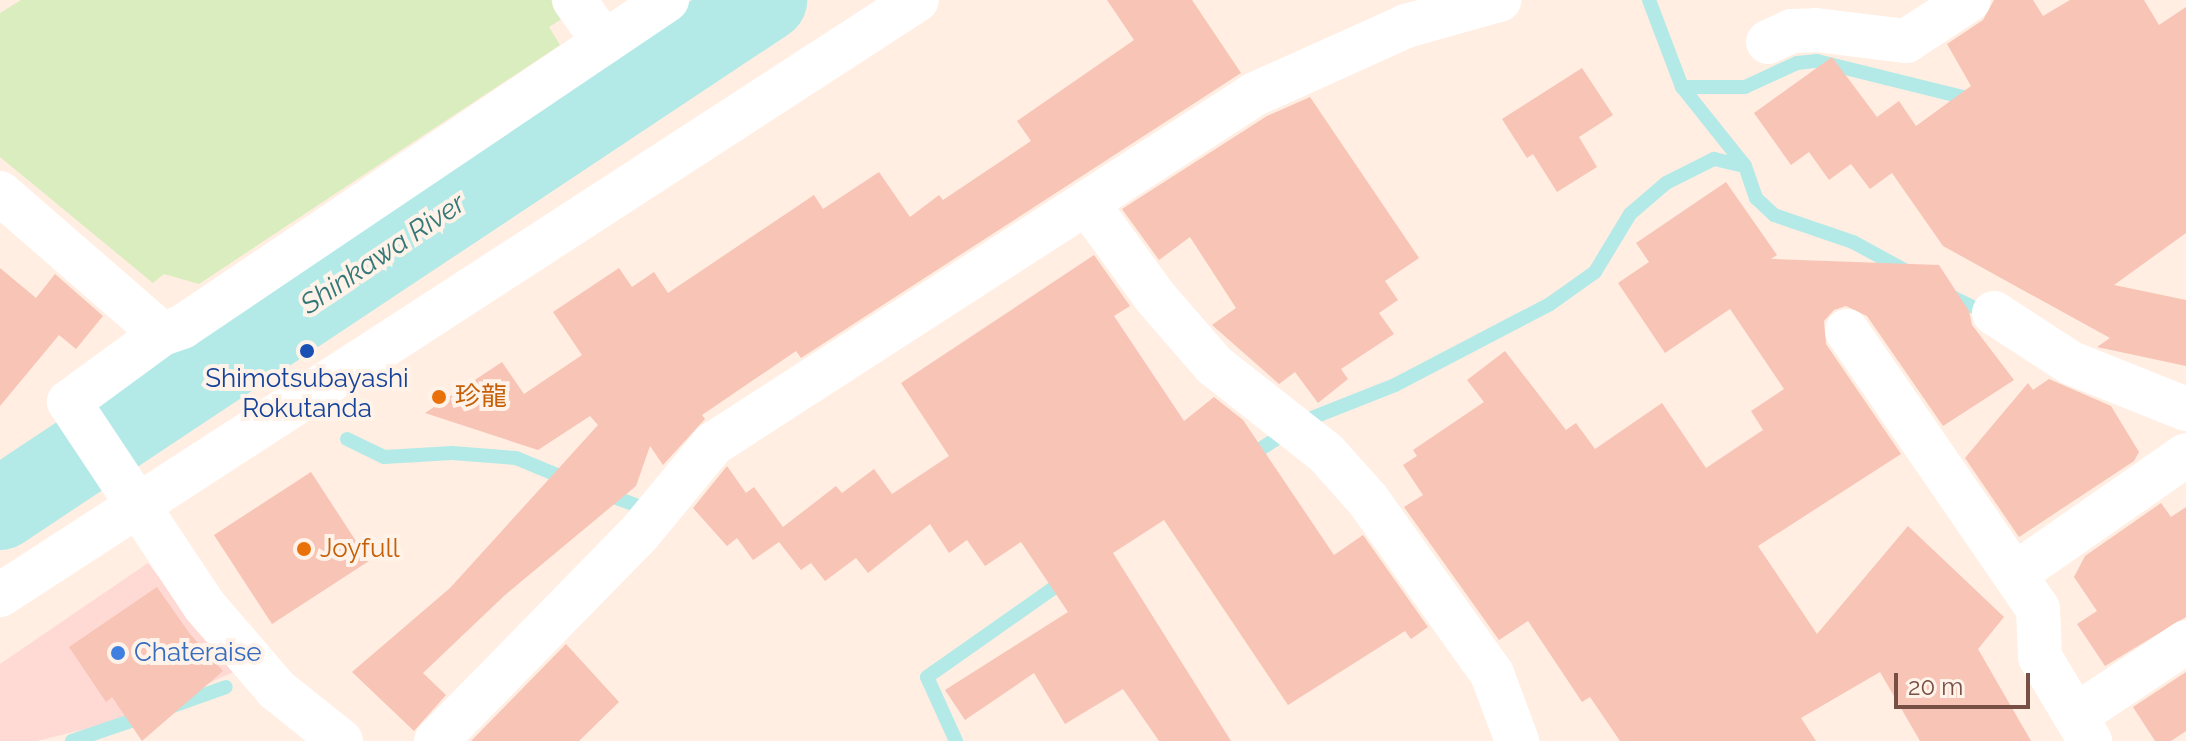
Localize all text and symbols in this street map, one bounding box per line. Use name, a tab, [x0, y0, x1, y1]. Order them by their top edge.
water label: Shinkawa River	[294, 187, 472, 321]
marker: Shimotsubayashi Rokutanda	[298, 342, 316, 360]
place label: Shimotsubayashi Rokutanda	[205, 363, 409, 424]
place label: 珍龍	[455, 381, 507, 413]
marker: 珍龍	[430, 388, 448, 406]
place label: Joyfull	[320, 533, 400, 565]
marker: Joyfull	[295, 540, 313, 558]
place label: Chateraise	[134, 637, 262, 669]
marker: Chateraise	[109, 644, 127, 662]
scale bar	[1898, 657, 2034, 707]
text: 20 m	[1908, 672, 1963, 701]

